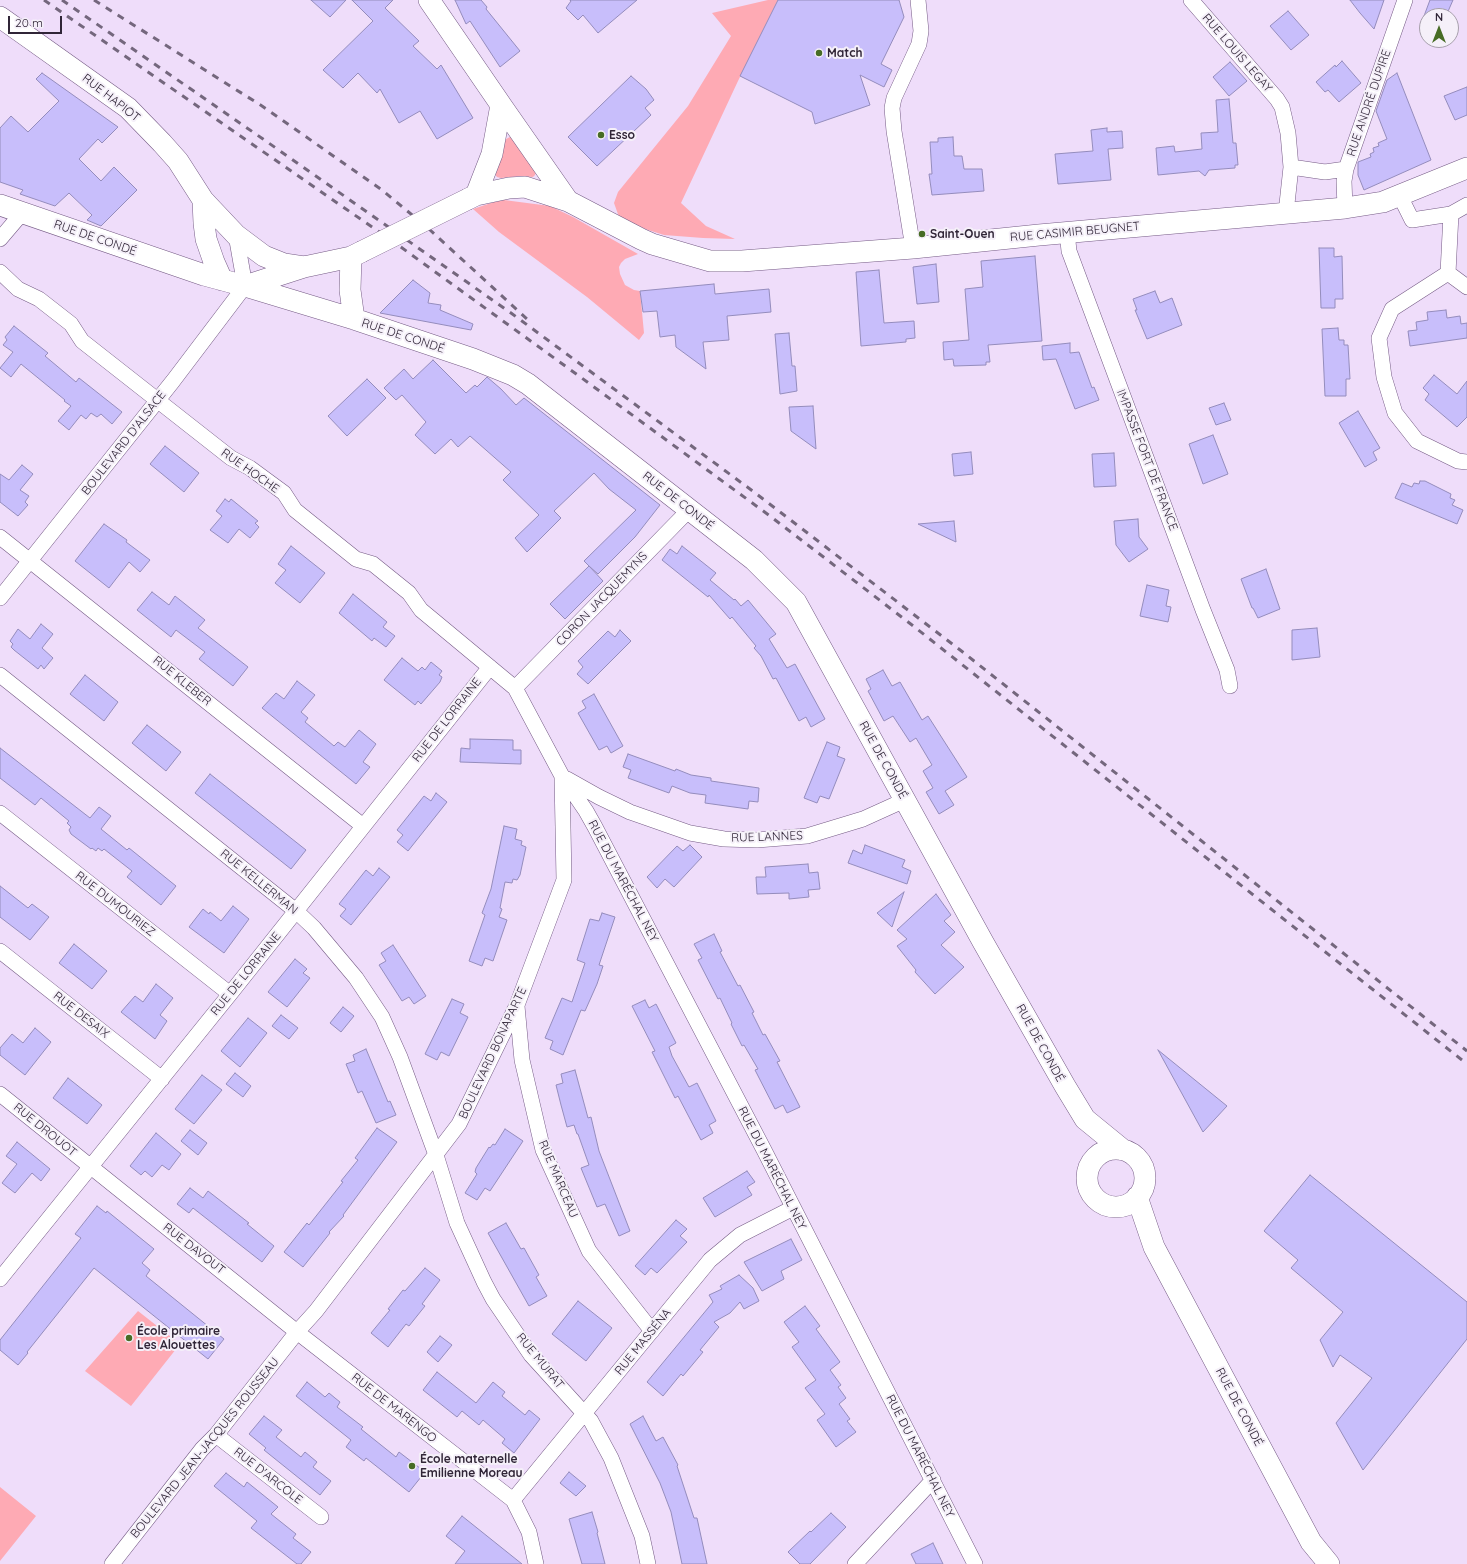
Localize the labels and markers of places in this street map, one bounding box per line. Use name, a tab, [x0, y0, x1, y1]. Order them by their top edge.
place label: Match	[827, 46, 862, 60]
marker: Match	[814, 48, 824, 58]
place label: Esso	[609, 128, 635, 142]
marker: Esso	[596, 130, 606, 140]
place label: Saint-Ouen	[930, 227, 995, 241]
marker: Saint-Ouen	[917, 229, 927, 239]
place label: École primaire Les Alouettes	[137, 1324, 220, 1352]
marker: École primaire Les Alouettes	[124, 1333, 134, 1343]
place label: École maternelle Emilienne Moreau	[420, 1452, 523, 1480]
marker: École maternelle Emilienne Moreau	[407, 1461, 417, 1471]

